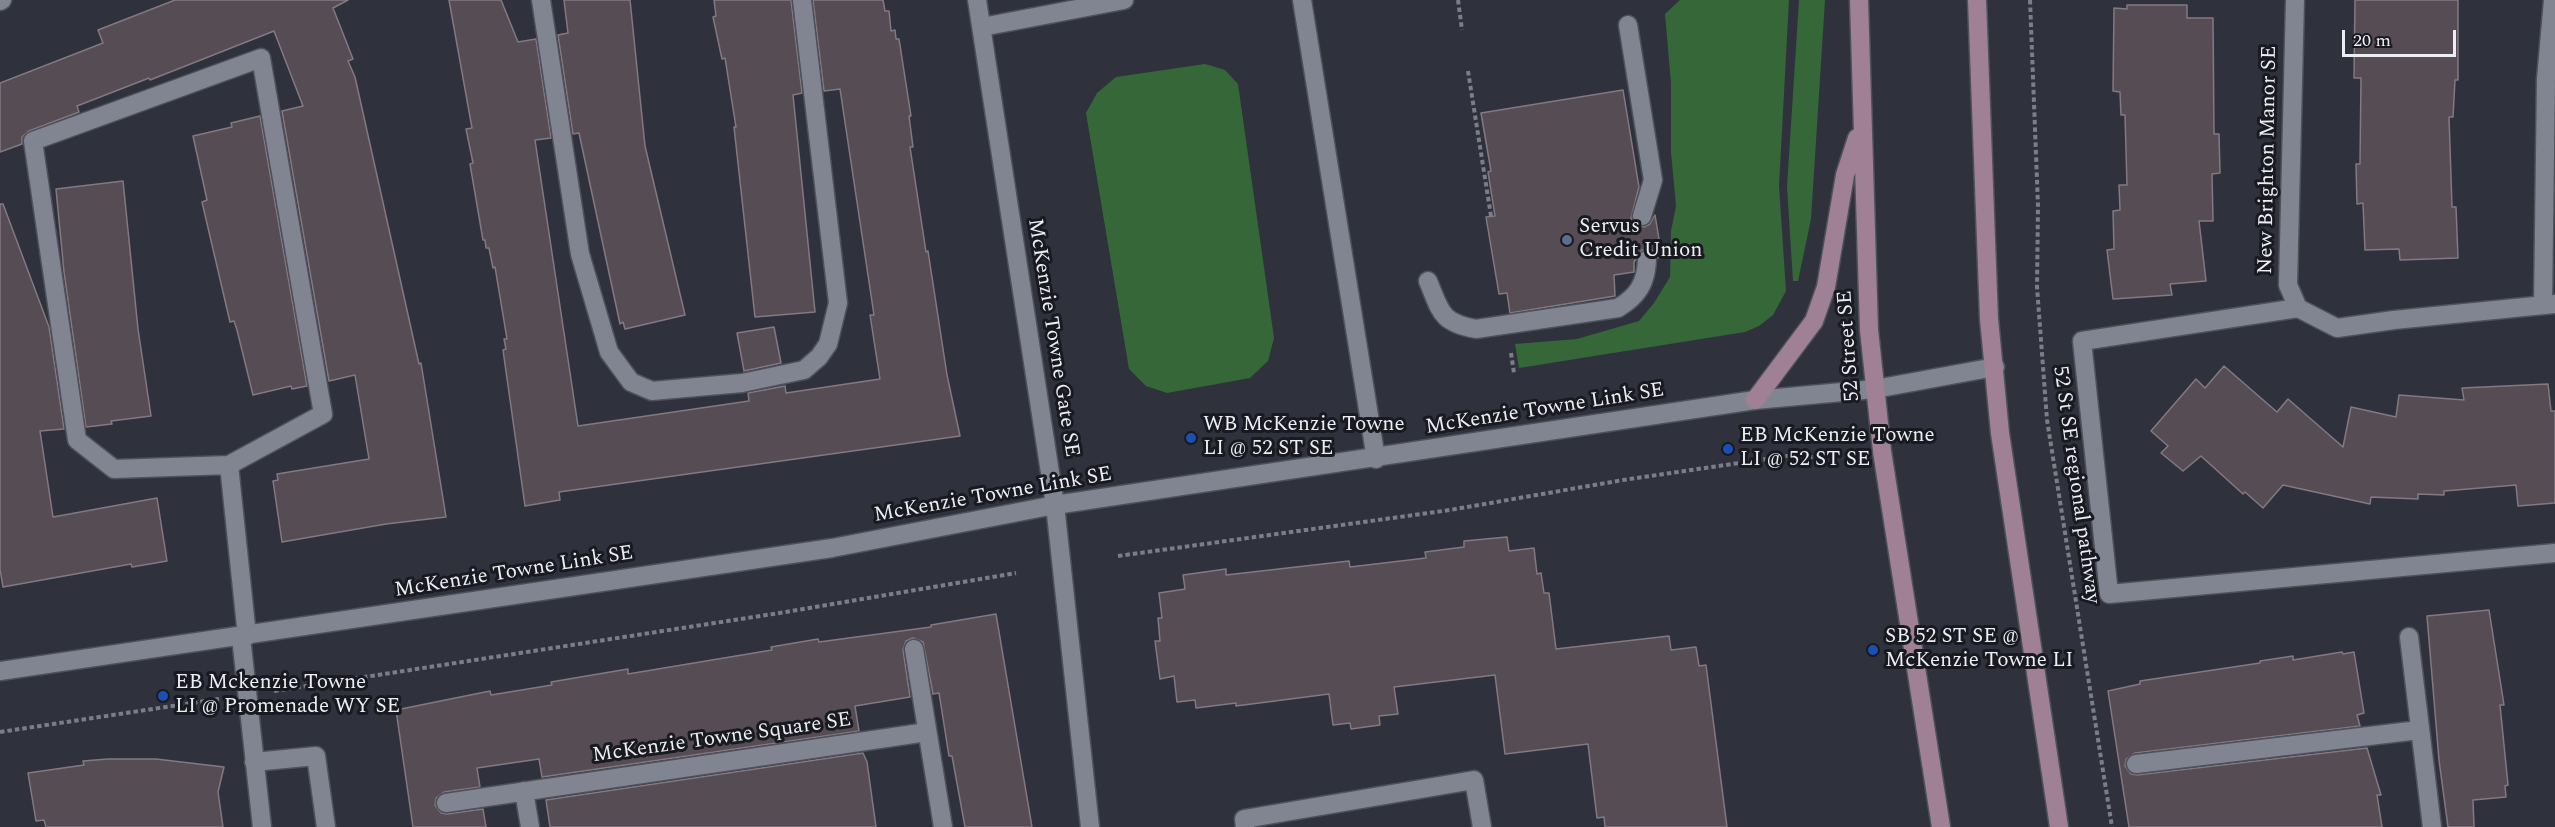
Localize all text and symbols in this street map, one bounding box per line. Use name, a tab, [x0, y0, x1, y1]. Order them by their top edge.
scale bar	[2345, 18, 2459, 56]
text: 20 m	[2353, 27, 2391, 54]
street label: New Brighton Manor SE	[2254, 45, 2284, 275]
place label: Servus Credit Union	[1579, 215, 1703, 265]
street label: McKenzie Towne Gate SE	[1021, 217, 1083, 459]
marker: Servus Credit Union	[1560, 233, 1574, 247]
street label: 52 Street SE	[1834, 290, 1866, 402]
street label: 52 St SE regional pathway	[2046, 365, 2104, 605]
street label: McKenzie Towne Link SE	[1424, 379, 1666, 441]
place label: WB McKenzie Towne LI @ 52 ST SE	[1203, 413, 1405, 463]
place label: EB McKenzie Towne LI @ 52 ST SE	[1740, 424, 1935, 474]
marker: WB McKenzie Towne LI @ 52 ST SE	[1184, 431, 1198, 445]
marker: EB McKenzie Towne LI @ 52 ST SE	[1721, 442, 1735, 456]
street label: McKenzie Towne Link SE	[872, 463, 1114, 529]
street label: McKenzie Towne Link SE	[393, 542, 635, 604]
place label: SB 52 ST SE @ McKenzie Towne LI	[1885, 625, 2073, 675]
marker: SB 52 ST SE @ McKenzie Towne LI	[1866, 643, 1880, 657]
place label: EB Mckenzie Towne LI @ Promenade WY SE	[175, 671, 400, 721]
marker: EB Mckenzie Towne LI @ Promenade WY SE	[156, 689, 170, 703]
street label: McKenzie Towne Square SE	[591, 708, 853, 770]

